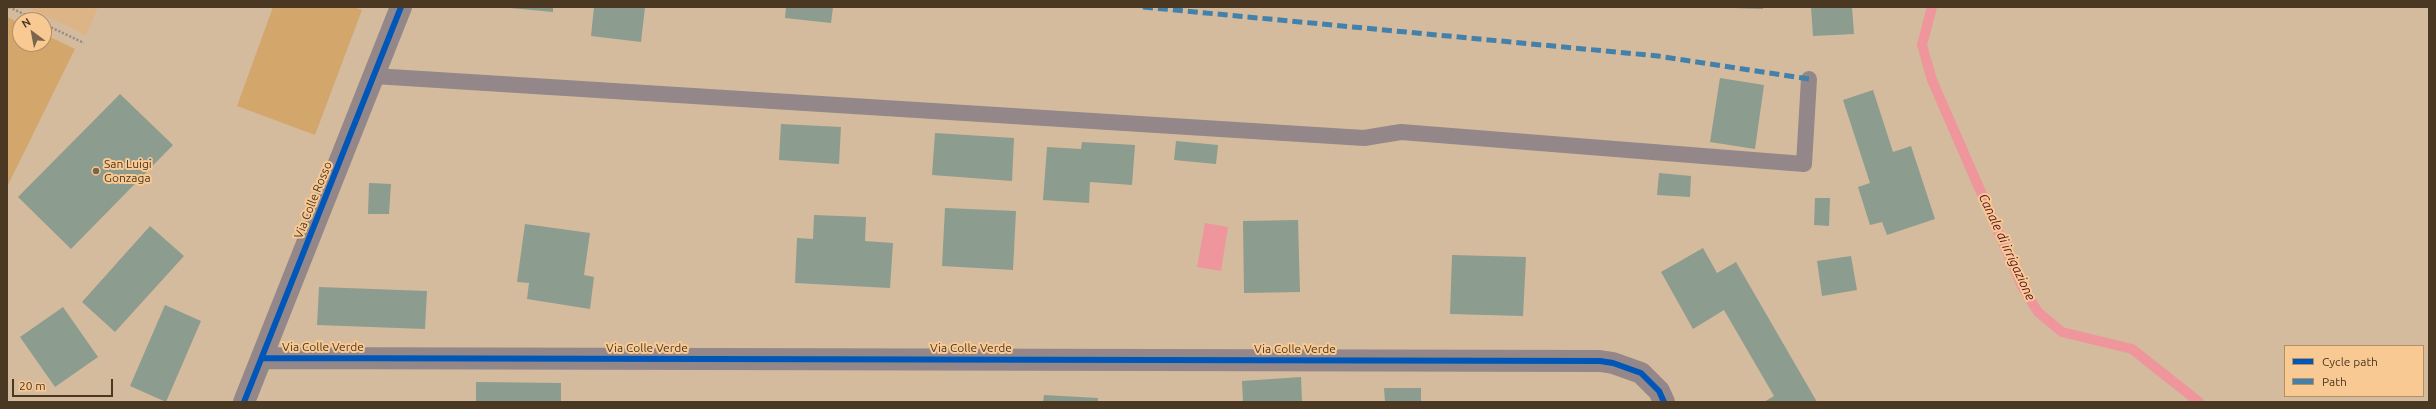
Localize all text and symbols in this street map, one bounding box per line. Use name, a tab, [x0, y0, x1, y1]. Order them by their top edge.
north arrow	[12, 12, 52, 52]
text: N	[20, 15, 33, 30]
place label: San Luigi Gonzaga	[104, 157, 152, 185]
street label: Via Colle Rosso	[291, 159, 335, 241]
marker: San Luigi Gonzaga	[91, 166, 101, 176]
water label: Canale di irrigazione	[1975, 191, 2039, 303]
street label: Via Colle Verde	[282, 340, 364, 354]
street label: Via Colle Verde	[606, 341, 688, 355]
street label: Via Colle Verde	[930, 341, 1012, 355]
street label: Via Colle Verde	[1254, 342, 1336, 356]
legend	[2284, 345, 2424, 397]
text: Cycle path	[2322, 355, 2378, 368]
scale bar	[14, 371, 115, 397]
text: Path	[2322, 375, 2347, 388]
text: 20 m	[19, 379, 46, 392]

